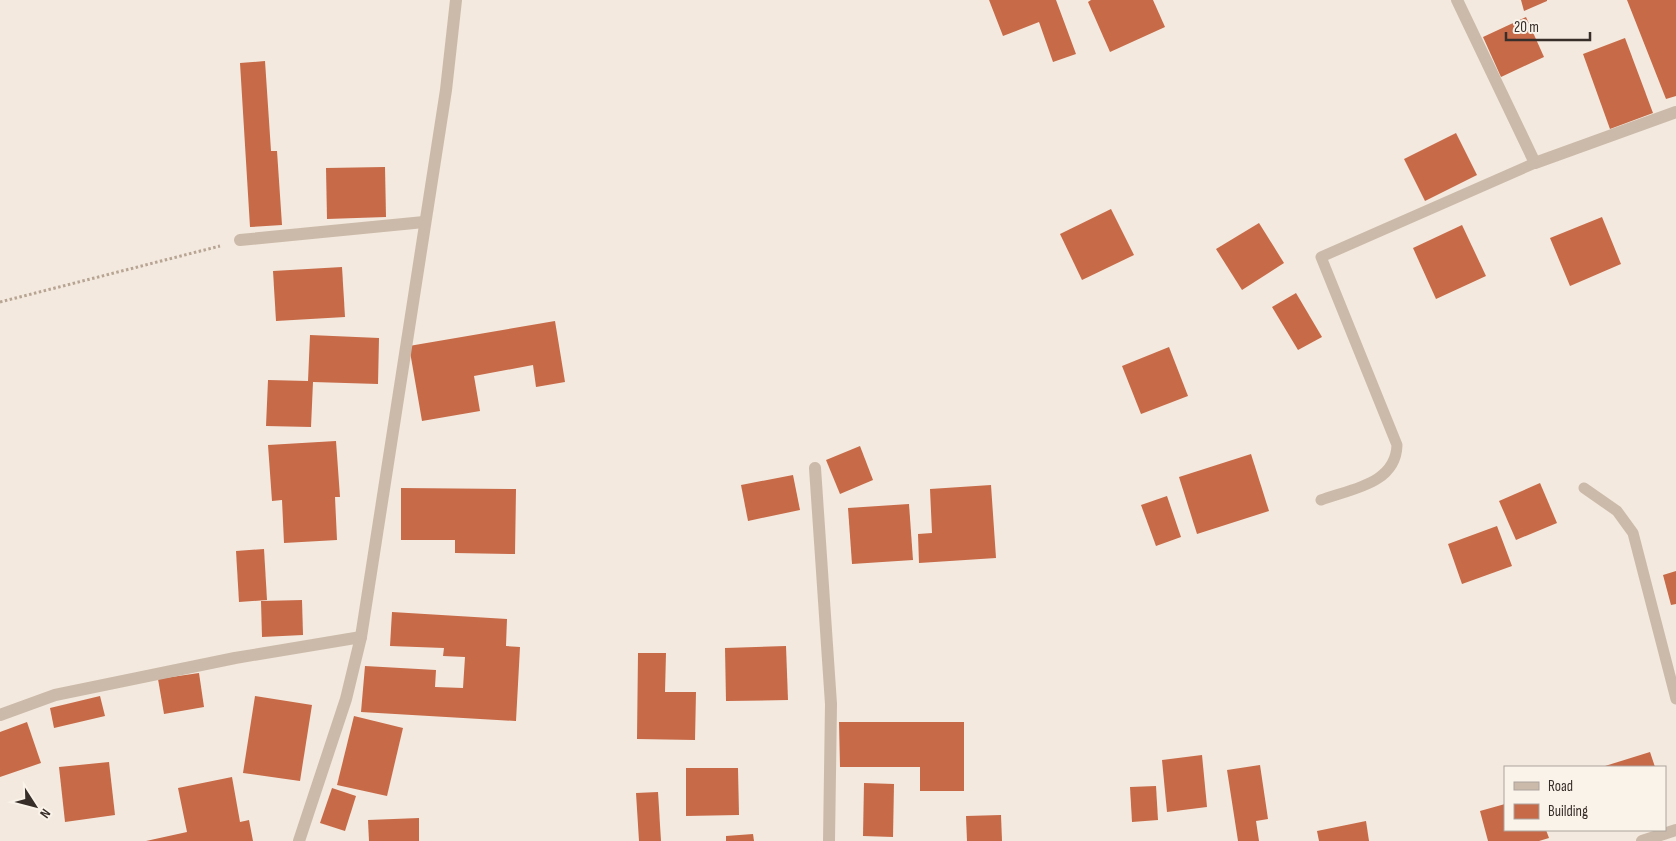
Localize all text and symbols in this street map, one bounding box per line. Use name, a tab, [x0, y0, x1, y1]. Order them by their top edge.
scale bar	[1506, 10, 1590, 42]
text: 20 m	[1514, 18, 1539, 37]
legend	[1504, 766, 1666, 831]
text: Road	[1548, 777, 1573, 796]
north arrow	[10, 781, 60, 831]
text: Building	[1548, 802, 1588, 821]
text: N	[36, 805, 54, 821]

